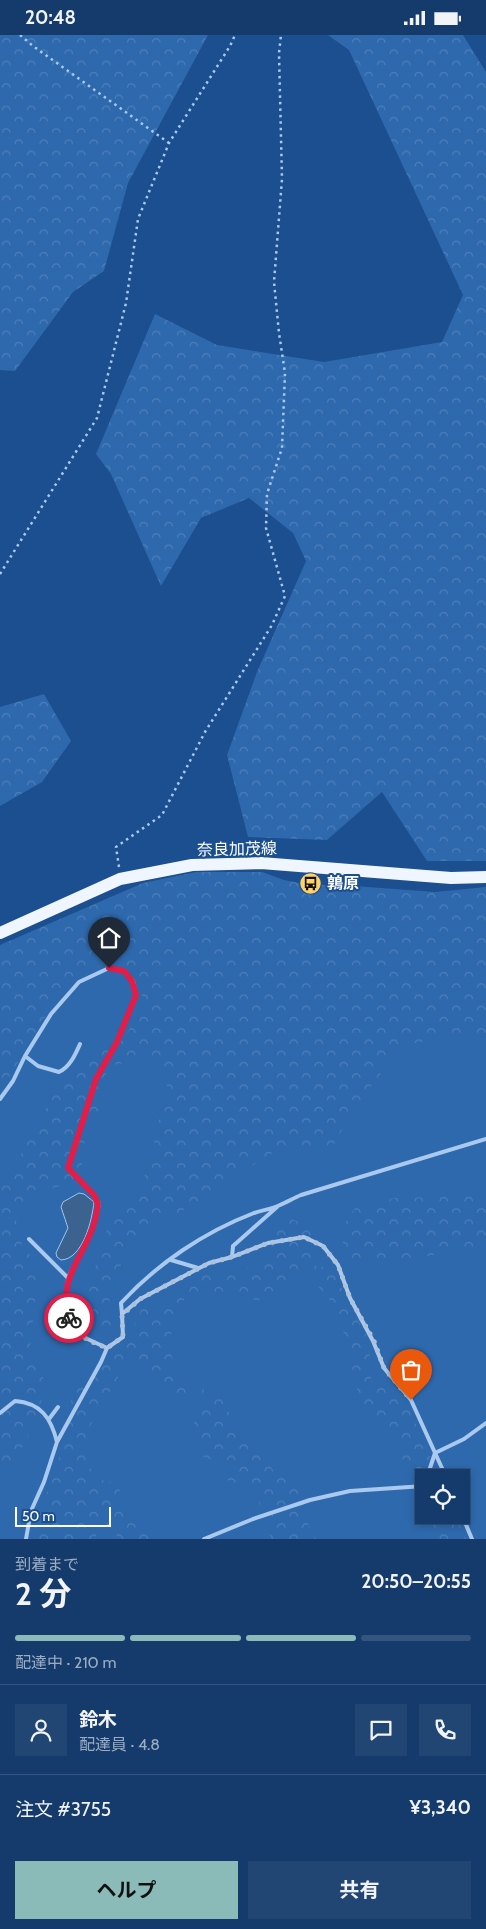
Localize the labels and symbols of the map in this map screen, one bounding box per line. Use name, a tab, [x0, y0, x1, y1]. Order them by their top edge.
street label: 奈良加茂線	[197, 839, 277, 859]
bus stop icon: 鶉原	[299, 871, 323, 895]
place label: 鶉原	[327, 874, 359, 893]
pin	[88, 917, 130, 968]
courier	[44, 1293, 94, 1343]
pin	[390, 1349, 432, 1400]
scale bar	[15, 1504, 111, 1527]

